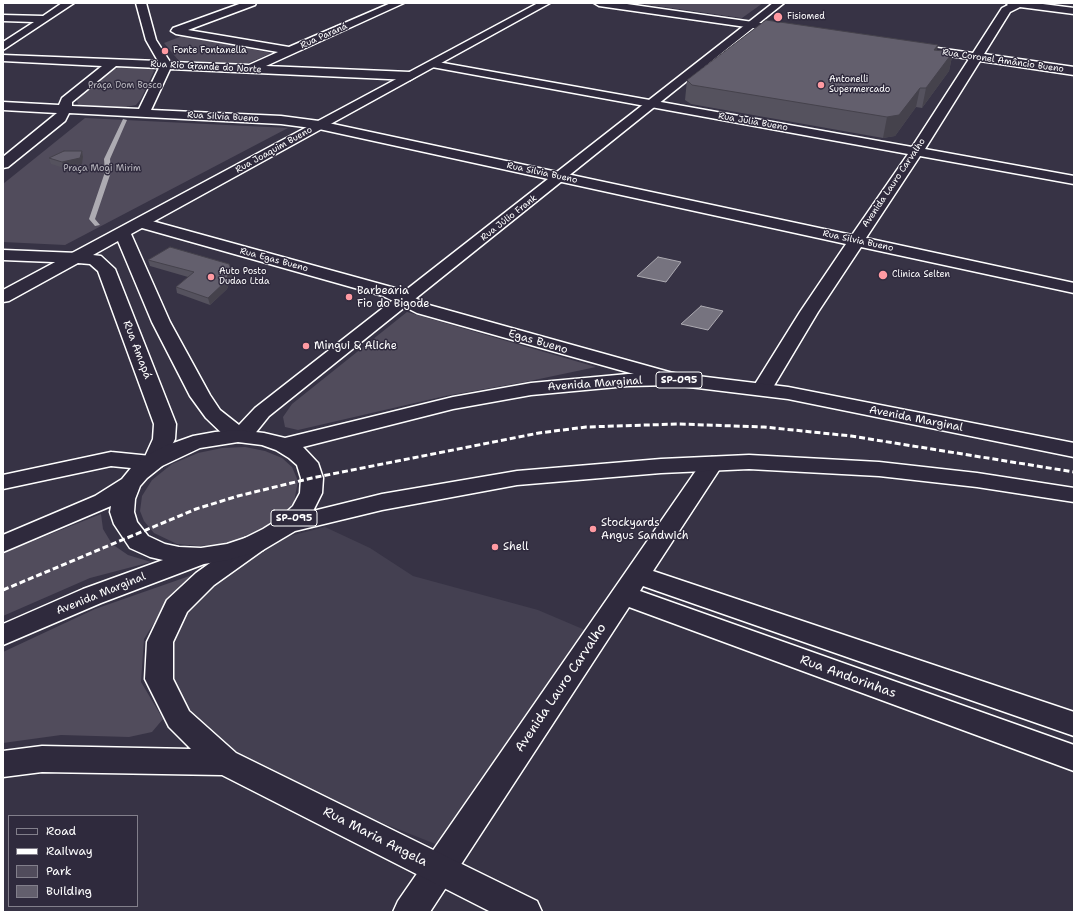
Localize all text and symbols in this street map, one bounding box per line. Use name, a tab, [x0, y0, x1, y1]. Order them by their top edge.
marker: Fisiomed	[772, 11, 784, 23]
place label: Fisiomed	[787, 12, 825, 22]
street label: Rua Paraná	[299, 21, 349, 51]
marker: Fonte Fontanella	[160, 46, 170, 56]
place label: Fonte Fontanella	[173, 46, 247, 56]
street label: Rua Coronel Amâncio Bueno	[941, 47, 1065, 75]
street label: Rua Rio Grande do Norte	[150, 59, 262, 75]
place label: Antonelli Supermercado	[829, 75, 890, 96]
marker: Antonelli Supermercado	[816, 80, 826, 90]
park label: Praça Dom Bosco	[88, 81, 162, 91]
street label: Rua Silvia Bueno	[187, 110, 259, 124]
street label: Rua Julia Bueno	[717, 111, 789, 133]
street label: Rua Joaquim Bueno	[234, 124, 314, 176]
street label: Avenida Lauro Carvalho	[860, 136, 928, 230]
street label: Rua Silvia Bueno	[506, 160, 578, 186]
park label: Praça Mogi Mirim	[63, 164, 141, 174]
street label: Rua Júlio Frank	[479, 193, 539, 243]
street label: Rua Silvia Bueno	[822, 228, 894, 254]
street label: Rua Egas Bueno	[239, 246, 309, 274]
place label: Auto Posto Dudao Ltda	[219, 267, 269, 288]
marker: Clinica Selten	[877, 269, 889, 281]
place label: Clinica Selten	[892, 270, 950, 280]
marker: Auto Posto Dudao Ltda	[206, 272, 216, 282]
place label: Barbearia Fio do Bigode	[357, 284, 430, 310]
marker: Barbearia Fio do Bigode	[344, 292, 354, 302]
street label: Rua Amapá	[120, 319, 154, 381]
street label: Egas Bueno	[507, 327, 569, 357]
place label: Mingui & Aliche	[314, 339, 397, 353]
marker: Mingui & Aliche	[301, 341, 311, 351]
road number: SP-095	[656, 372, 702, 388]
street label: Avenida Marginal	[547, 374, 643, 394]
street label: Avenida Marginal	[868, 403, 964, 435]
road number: SP-095	[271, 510, 317, 526]
place label: Stockyards Angus Sandwich	[601, 516, 689, 542]
marker: Stockyards Angus Sandwich	[588, 524, 598, 534]
place label: Shell	[503, 540, 529, 554]
marker: Shell	[490, 542, 500, 552]
street label: Avenida Marginal	[54, 570, 148, 618]
street label: Avenida Lauro Carvalho	[512, 621, 610, 755]
street label: Rua Andorinhas	[798, 652, 898, 702]
street label: Rua Maria Angela	[320, 804, 430, 870]
legend	[8, 815, 138, 907]
text: Road	[46, 823, 76, 839]
text: Railway	[46, 843, 93, 859]
text: Park	[46, 863, 72, 879]
text: Building	[46, 883, 92, 899]

